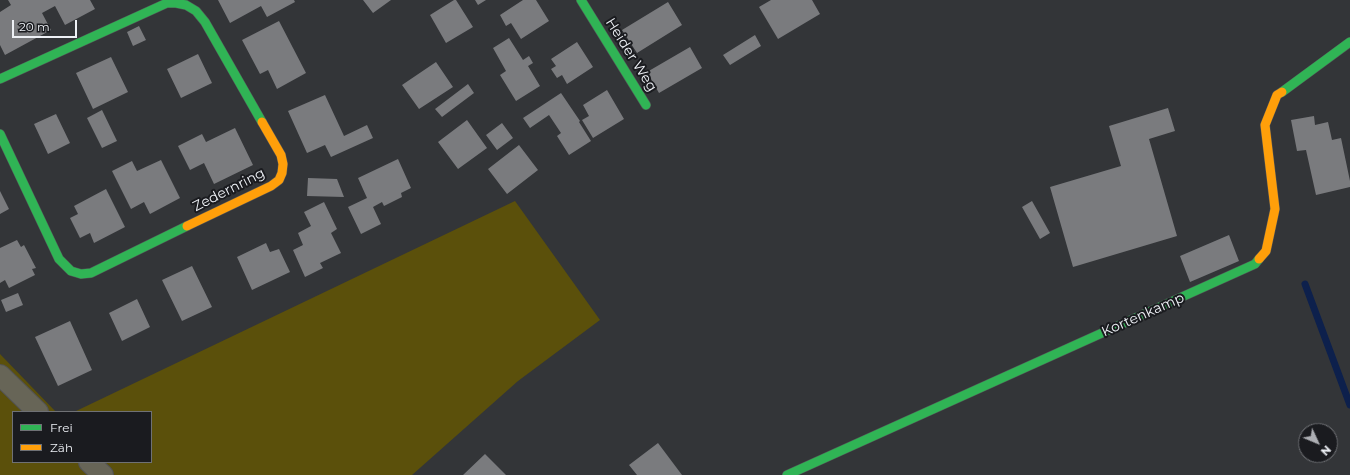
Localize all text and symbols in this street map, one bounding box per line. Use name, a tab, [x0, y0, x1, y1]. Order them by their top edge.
scale bar	[14, 12, 79, 38]
street label: Heider Weg	[602, 15, 660, 95]
text: 20 m	[19, 19, 50, 34]
street label: Zedernring	[190, 165, 268, 215]
street label: Kortenkamp	[1099, 289, 1187, 341]
legend	[12, 411, 152, 463]
text: Frei	[50, 420, 73, 435]
north arrow	[1298, 423, 1338, 463]
text: Zäh	[50, 440, 73, 455]
text: N	[1318, 443, 1334, 459]

